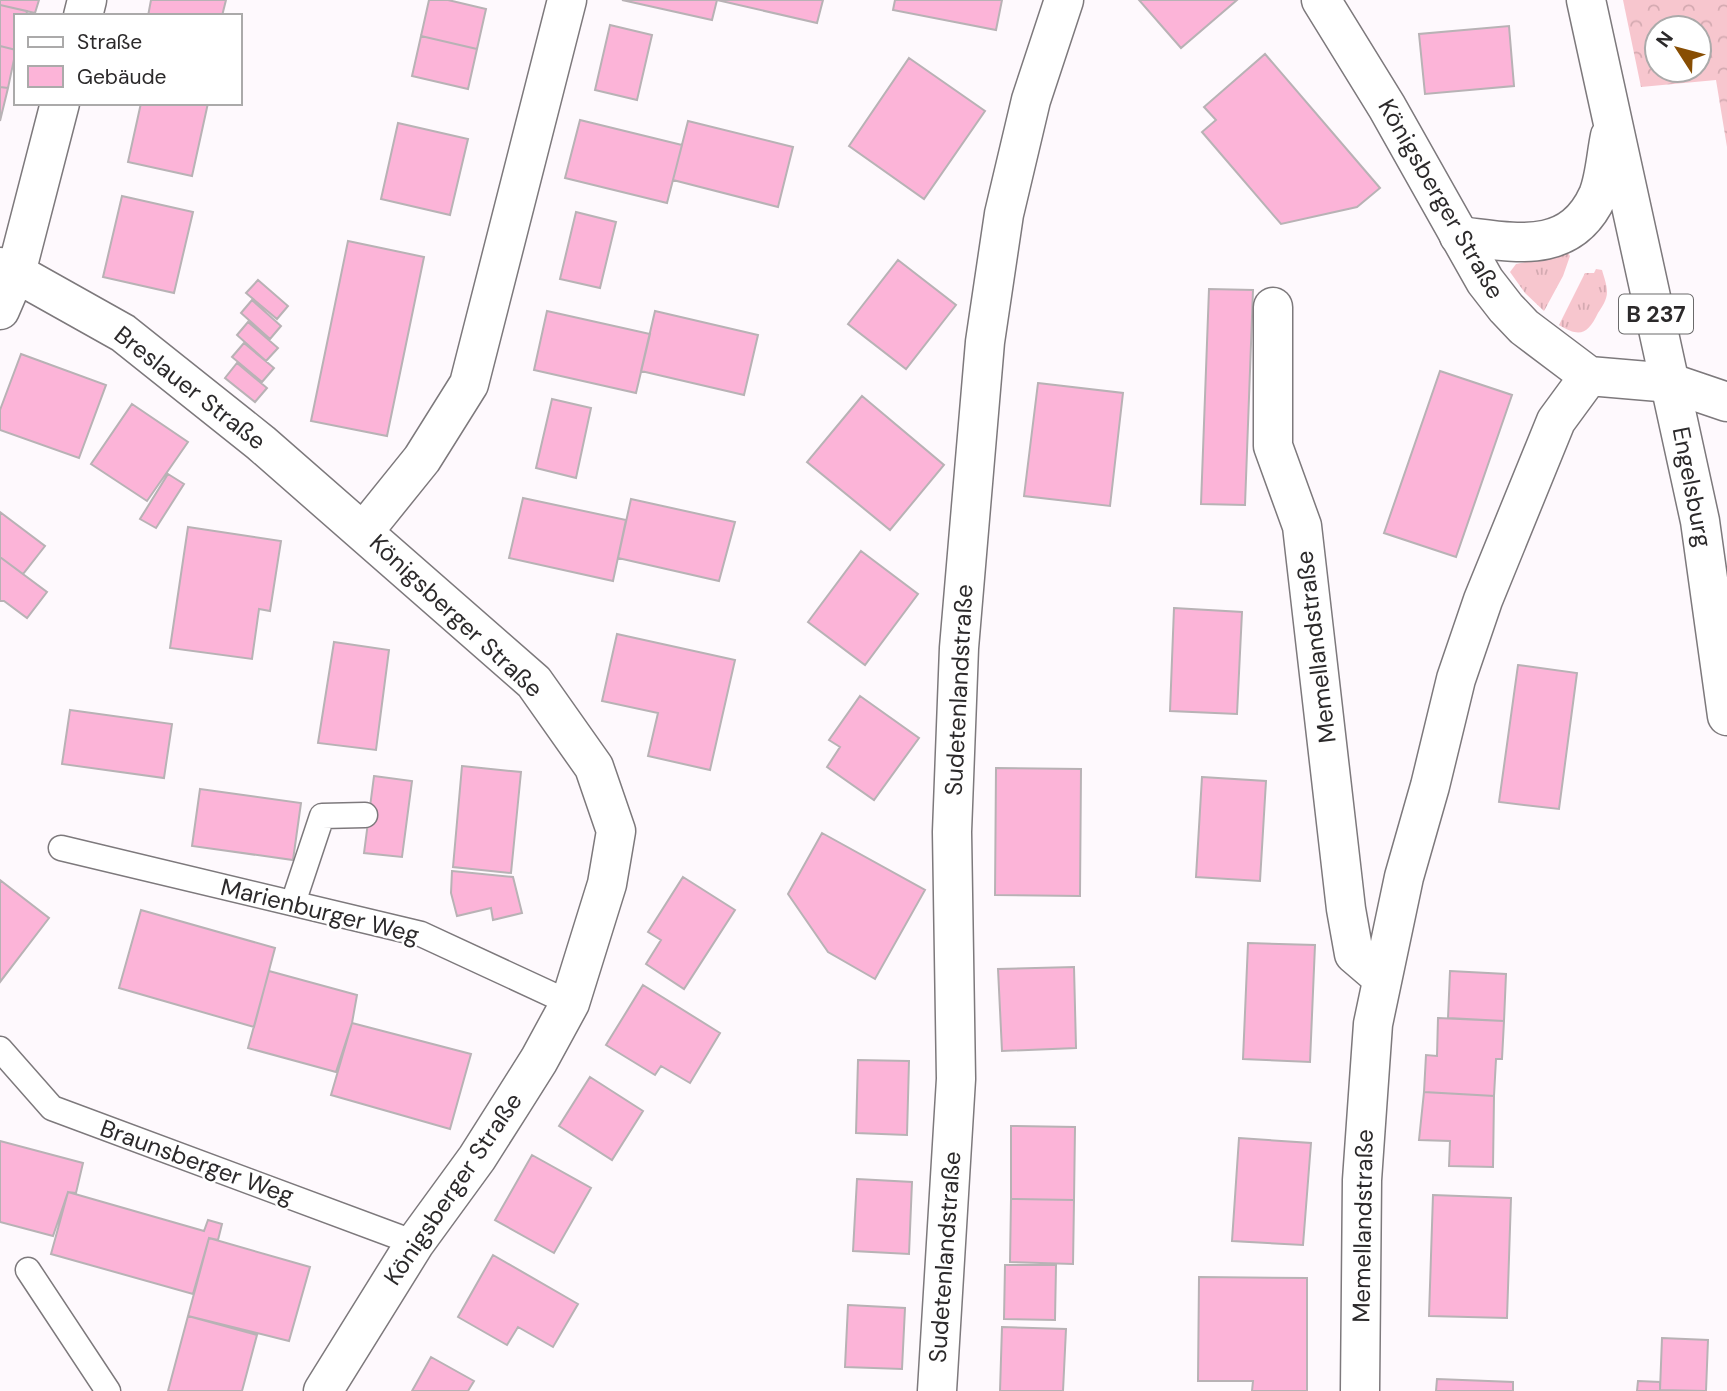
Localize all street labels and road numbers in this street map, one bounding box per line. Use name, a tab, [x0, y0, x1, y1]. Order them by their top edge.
street label: Königsberger Straße	[1372, 93, 1511, 304]
road number: B 237	[1619, 294, 1693, 334]
street label: Breslauer Straße	[108, 319, 272, 456]
street label: Engelsburg	[1666, 424, 1719, 550]
street label: Königsberger Straße	[363, 527, 550, 704]
street label: Memellandstraße	[1288, 549, 1343, 745]
street label: Sudetenlandstraße	[937, 583, 980, 796]
street label: Marienburger Weg	[218, 871, 423, 950]
street label: Königsberger Straße	[377, 1086, 529, 1291]
street label: Braunsberger Weg	[96, 1112, 298, 1211]
street label: Memellandstraße	[1345, 1129, 1380, 1323]
street label: Sudetenlandstraße	[922, 1150, 967, 1364]

